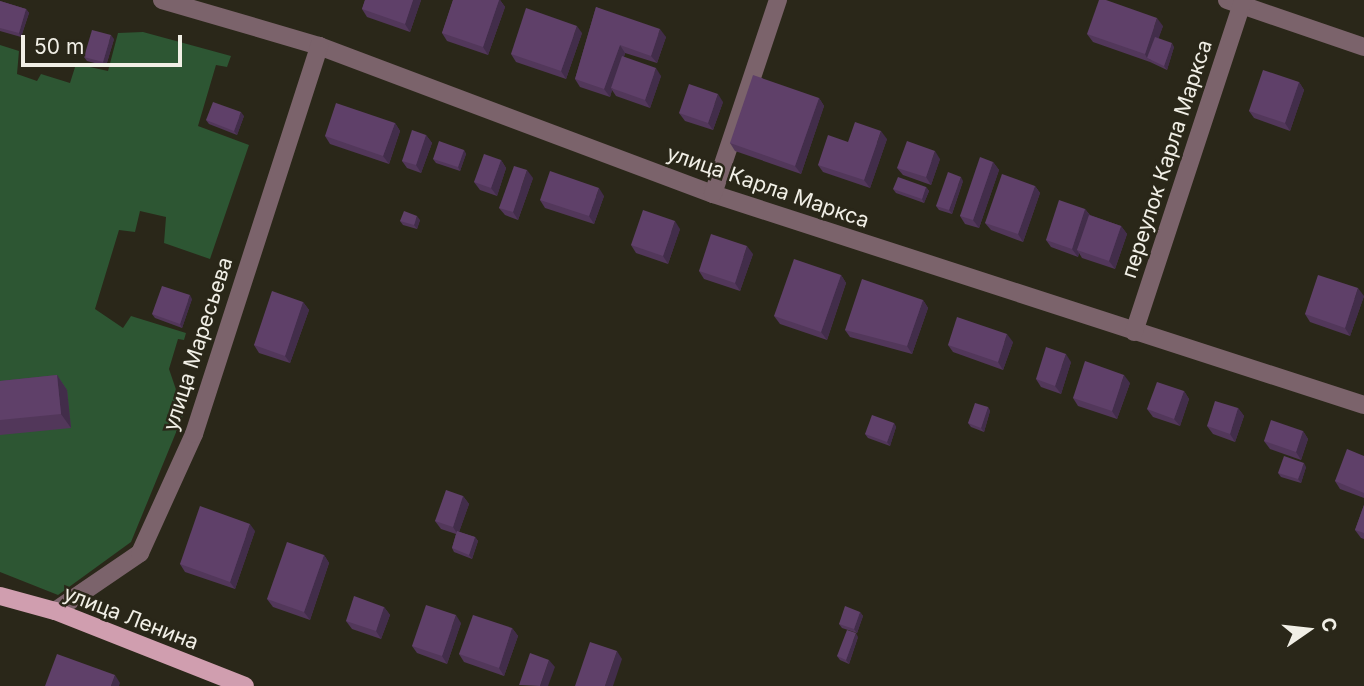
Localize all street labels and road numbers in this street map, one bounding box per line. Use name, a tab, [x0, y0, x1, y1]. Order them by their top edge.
street label: переулок Карла Маркса	[1117, 37, 1217, 281]
street label: улица Карла Маркса	[663, 140, 873, 234]
street label: улица Маресьева	[158, 254, 238, 434]
street label: улица Ленина	[60, 581, 202, 655]

